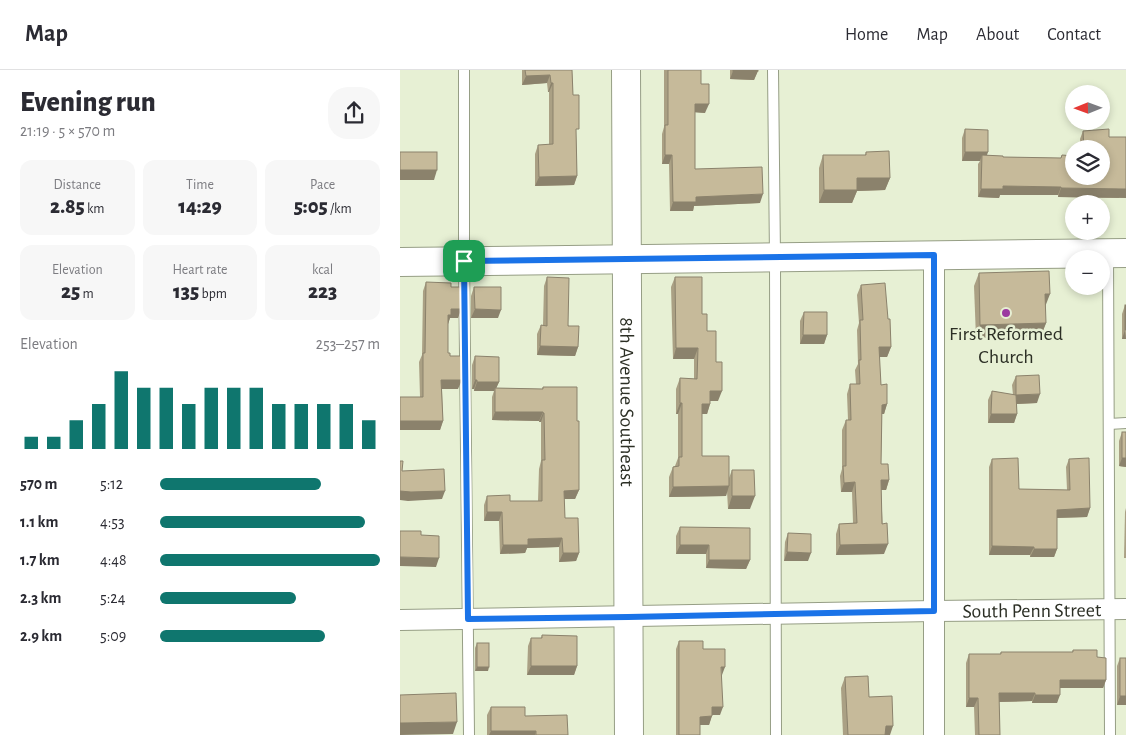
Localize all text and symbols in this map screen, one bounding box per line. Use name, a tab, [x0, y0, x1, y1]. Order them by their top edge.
text: Map	[25, 22, 68, 46]
text: Home	[845, 26, 888, 44]
text: Map	[916, 26, 948, 44]
text: About	[976, 26, 1019, 44]
text: Contact	[1047, 26, 1101, 44]
north arrow	[1065, 85, 1110, 130]
map controls	[1065, 85, 1110, 295]
button: share	[328, 87, 380, 139]
text: Evening run	[20, 89, 156, 117]
text: 21:19 · 5 × 570 m	[20, 123, 115, 139]
button: layers	[1065, 140, 1110, 185]
text: Distance	[54, 178, 101, 192]
text: Time	[186, 178, 214, 192]
text: Pace	[310, 178, 335, 192]
button: +	[1065, 195, 1110, 240]
text: 2.85	[50, 196, 85, 217]
text: 14:29	[178, 196, 222, 217]
text: 5:05	[294, 196, 328, 217]
text: km	[85, 202, 105, 216]
text: /km	[328, 202, 352, 216]
pin	[443, 240, 485, 282]
icon: arrive	[450, 247, 478, 275]
button: −	[1065, 250, 1110, 295]
text: Elevation	[52, 263, 103, 277]
text: Heart rate	[173, 263, 227, 277]
text: kcal	[312, 263, 333, 277]
text: 25	[61, 281, 80, 302]
text: 135	[173, 281, 199, 302]
text: 223	[308, 281, 337, 302]
text: m	[80, 287, 94, 301]
text: bpm	[199, 287, 227, 301]
marker: First Reformed Church	[1000, 307, 1012, 319]
street label: 8th Avenue Southeast	[616, 317, 637, 487]
place label: First Reformed Church	[949, 324, 1063, 367]
text: Elevation	[20, 336, 78, 352]
text: 253–257 m	[316, 336, 380, 352]
text: 570 m	[20, 476, 58, 492]
text: 5:12	[100, 476, 123, 492]
text: 1.1 km	[20, 514, 58, 530]
text: 4:53	[100, 514, 125, 530]
text: 1.7 km	[20, 552, 60, 568]
text: 4:48	[100, 552, 127, 568]
text: 2.3 km	[20, 590, 61, 606]
text: 5:24	[100, 590, 125, 606]
street label: South Penn Street	[962, 600, 1102, 622]
text: 2.9 km	[20, 628, 62, 644]
text: 5:09	[100, 628, 126, 644]

